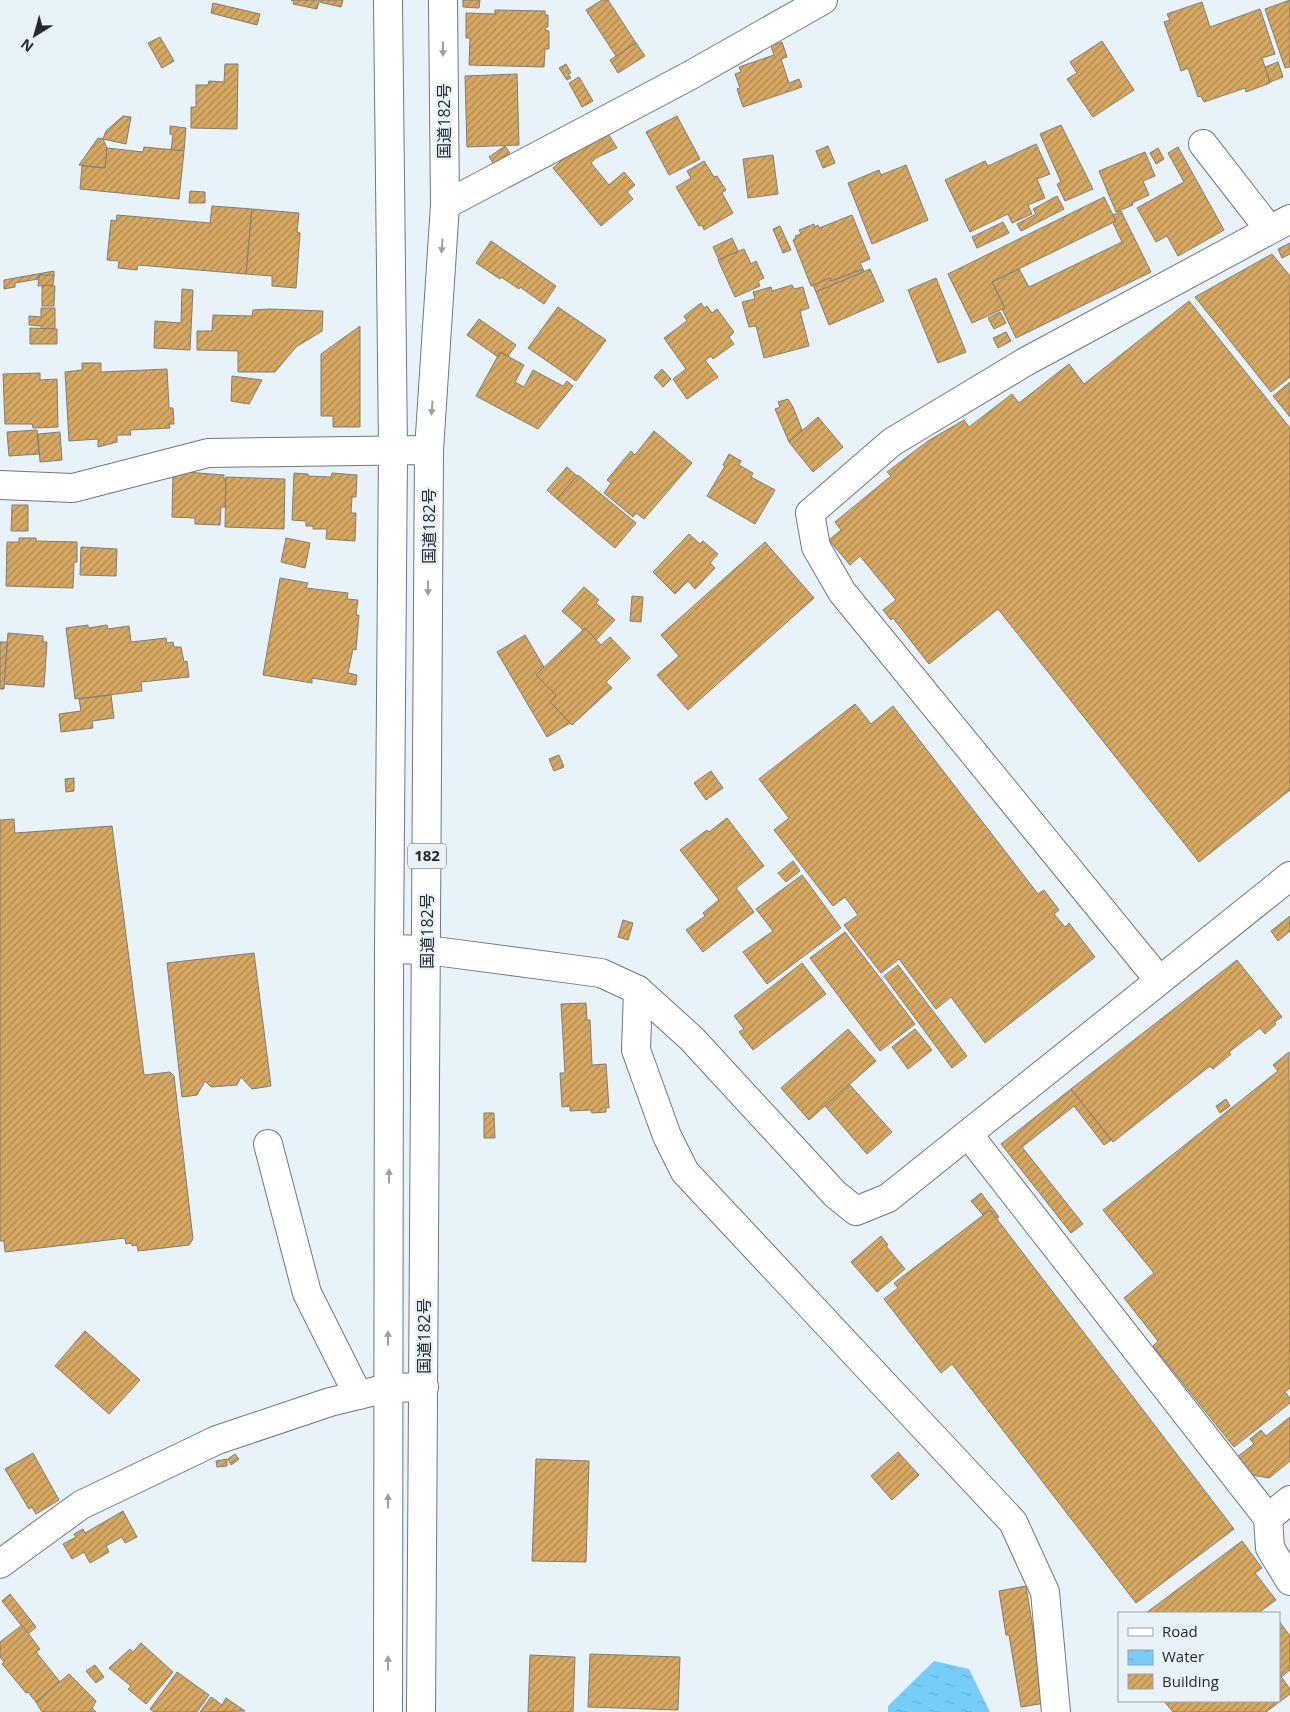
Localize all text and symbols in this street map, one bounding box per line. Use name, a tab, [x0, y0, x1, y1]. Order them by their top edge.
north arrow	[10, 10, 60, 60]
text: N	[17, 35, 37, 57]
one-way arrow	[439, 41, 447, 57]
street label: 国道182号	[433, 83, 455, 159]
one-way arrow	[438, 238, 446, 254]
one-way arrow	[427, 401, 435, 417]
street label: 国道182号	[418, 488, 440, 564]
one-way arrow	[424, 580, 432, 596]
road number: 182	[408, 844, 446, 868]
street label: 国道182号	[416, 893, 438, 969]
one-way arrow	[385, 1168, 393, 1184]
street label: 国道182号	[413, 1298, 435, 1374]
one-way arrow	[384, 1330, 392, 1346]
one-way arrow	[384, 1493, 392, 1509]
legend	[1118, 1612, 1280, 1702]
text: Road	[1162, 1621, 1198, 1641]
text: Water	[1162, 1646, 1204, 1666]
one-way arrow	[384, 1655, 392, 1671]
text: Building	[1162, 1671, 1219, 1691]

